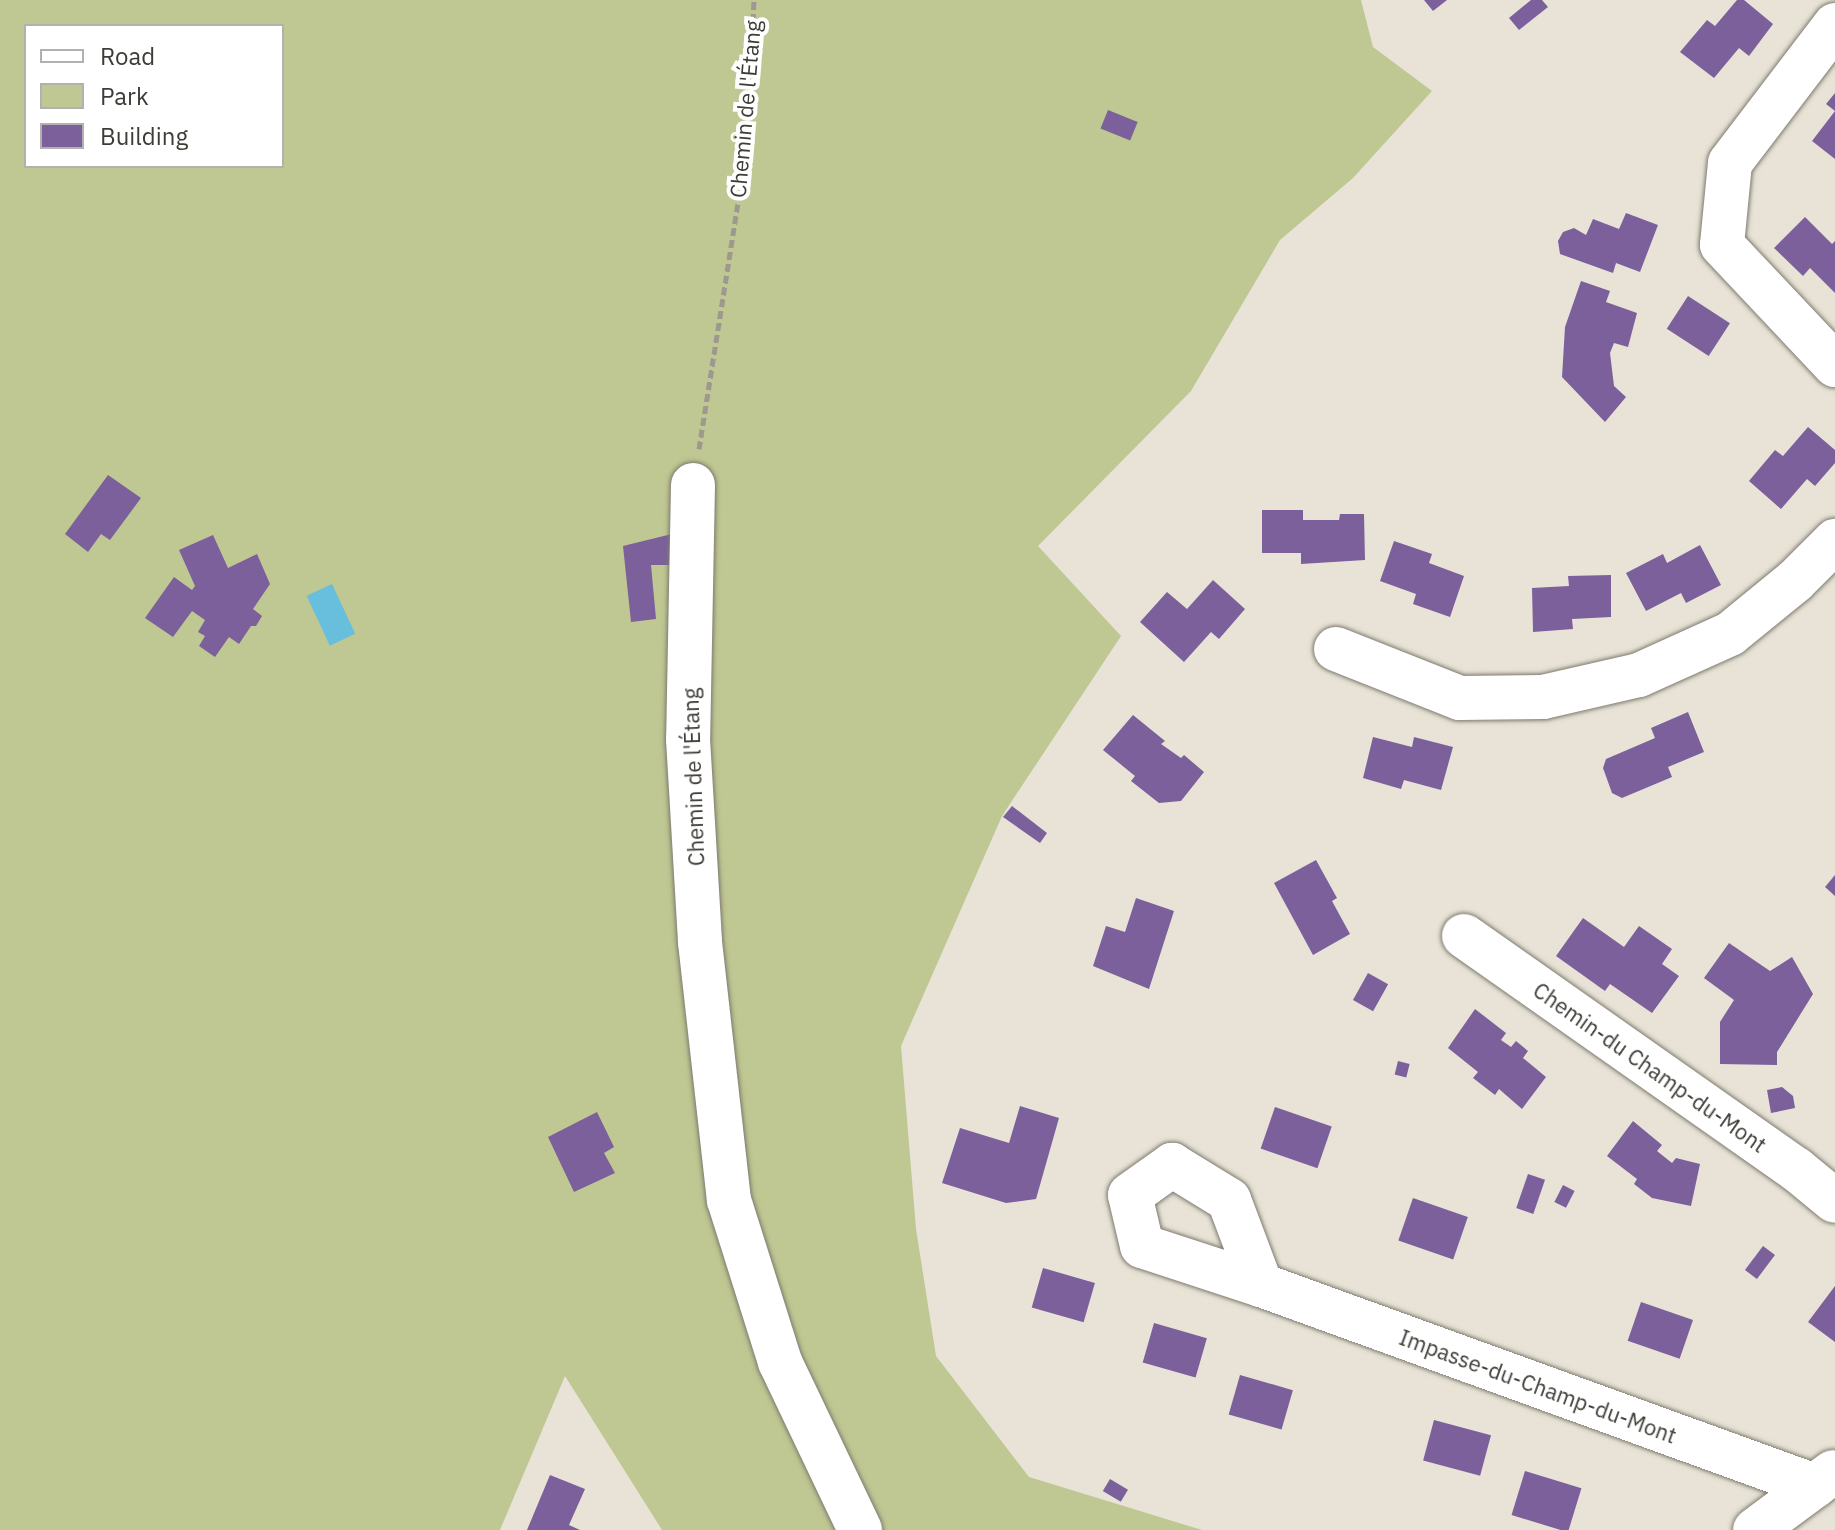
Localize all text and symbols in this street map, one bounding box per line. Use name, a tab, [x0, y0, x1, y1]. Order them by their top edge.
street label: Chemin de l'Étang	[724, 19, 766, 199]
legend	[24, 24, 284, 168]
text: Road	[100, 40, 155, 72]
text: Park	[100, 80, 149, 112]
text: Building	[100, 120, 188, 152]
street label: Chemin de l'Étang	[677, 687, 709, 867]
street label: Chemin-du Champ-du-Mont	[1528, 976, 1772, 1158]
street label: Impasse-du-Champ-du-Mont	[1396, 1323, 1680, 1449]

